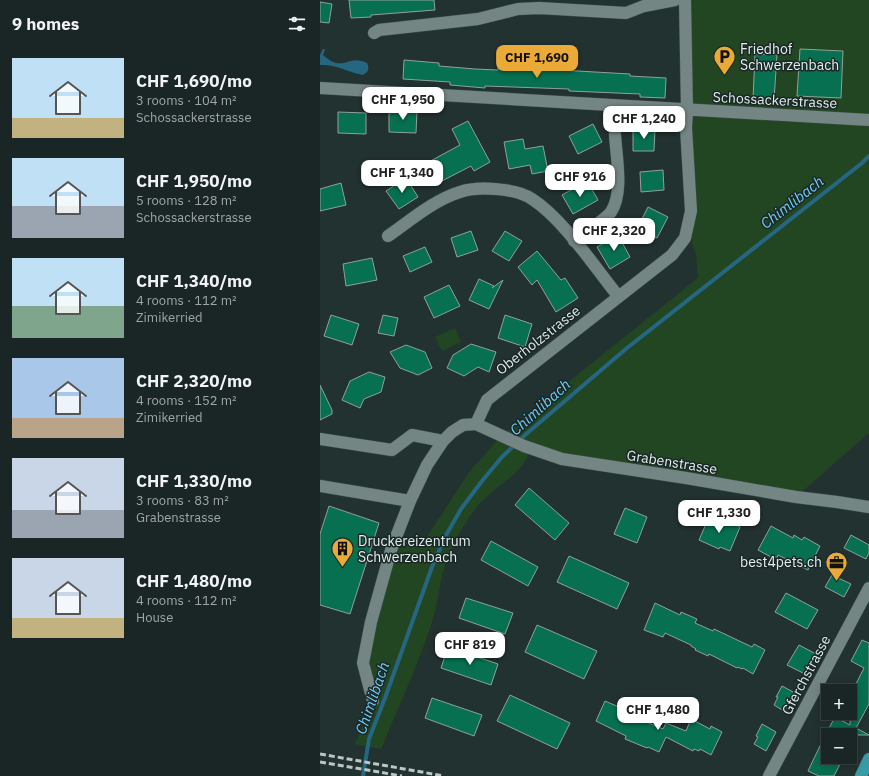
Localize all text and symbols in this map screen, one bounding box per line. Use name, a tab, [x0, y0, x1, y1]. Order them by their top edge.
text: 9 homes	[12, 13, 79, 35]
icon: filters	[286, 13, 308, 35]
place label: Friedhof Schwerzenbach	[740, 40, 839, 74]
parking icon: Friedhof Schwerzenbach	[711, 44, 737, 77]
pin: CHF 1,690	[491, 45, 583, 79]
text: CHF 1,690	[505, 49, 569, 66]
text: CHF 1,690/mo	[136, 70, 252, 92]
icon: home	[44, 74, 92, 122]
pin: CHF 1,950	[357, 87, 449, 121]
street label: Schossackerstrasse	[712, 88, 838, 112]
text: CHF 1,950	[371, 91, 435, 108]
text: 3 rooms · 104 m²	[136, 92, 237, 109]
pin: CHF 1,240	[598, 106, 690, 140]
text: Schossackerstrasse	[136, 109, 252, 126]
text: CHF 1,240	[612, 110, 676, 127]
pin: CHF 1,340	[356, 160, 448, 194]
text: CHF 1,340	[370, 164, 434, 181]
pin: CHF 916	[543, 164, 617, 198]
text: CHF 916	[554, 168, 606, 185]
text: CHF 1,950/mo	[136, 170, 252, 192]
water label: Chimlibach	[757, 171, 827, 233]
icon: home	[44, 174, 92, 222]
text: 5 rooms · 128 m²	[136, 192, 237, 209]
text: Schossackerstrasse	[136, 209, 252, 226]
pin: CHF 2,320	[568, 218, 660, 252]
text: CHF 2,320	[582, 222, 646, 239]
text: CHF 1,340/mo	[136, 270, 252, 292]
icon: home	[44, 274, 92, 322]
text: 4 rooms · 112 m²	[136, 292, 237, 309]
street label: Oberholzstrasse	[492, 301, 584, 379]
text: Zimikerried	[136, 309, 203, 326]
text: CHF 2,320/mo	[136, 370, 252, 392]
icon: home	[44, 374, 92, 422]
water label: Chimlibach	[506, 375, 574, 439]
text: 4 rooms · 152 m²	[136, 392, 237, 409]
text: Zimikerried	[136, 409, 203, 426]
street label: Grabenstrasse	[625, 446, 719, 478]
text: CHF 1,330/mo	[136, 470, 252, 492]
icon: home	[44, 474, 92, 522]
text: 3 rooms · 83 m²	[136, 492, 229, 509]
pin: CHF 1,330	[673, 500, 765, 534]
text: CHF 1,330	[687, 504, 751, 521]
text: Grabenstrasse	[136, 509, 221, 526]
place label: Druckereizentrum Schwerzenbach	[358, 532, 471, 566]
building icon: Druckereizentrum Schwerzenbach	[329, 536, 355, 569]
office icon: best4pets.ch	[824, 549, 850, 582]
place label: best4pets.ch	[740, 553, 822, 571]
text: CHF 1,480/mo	[136, 570, 252, 592]
icon: home	[44, 574, 92, 622]
text: 4 rooms · 112 m²	[136, 592, 237, 609]
text: House	[136, 609, 173, 626]
pin: CHF 819	[433, 632, 507, 666]
street label: Gferchstrasse	[778, 632, 835, 718]
text: CHF 819	[444, 636, 496, 653]
water label: Chimlibach	[351, 659, 393, 737]
map controls	[821, 684, 857, 764]
button: +	[821, 684, 857, 720]
pin: CHF 1,480	[612, 697, 704, 731]
text: CHF 1,480	[626, 701, 690, 718]
button: −	[821, 728, 857, 764]

